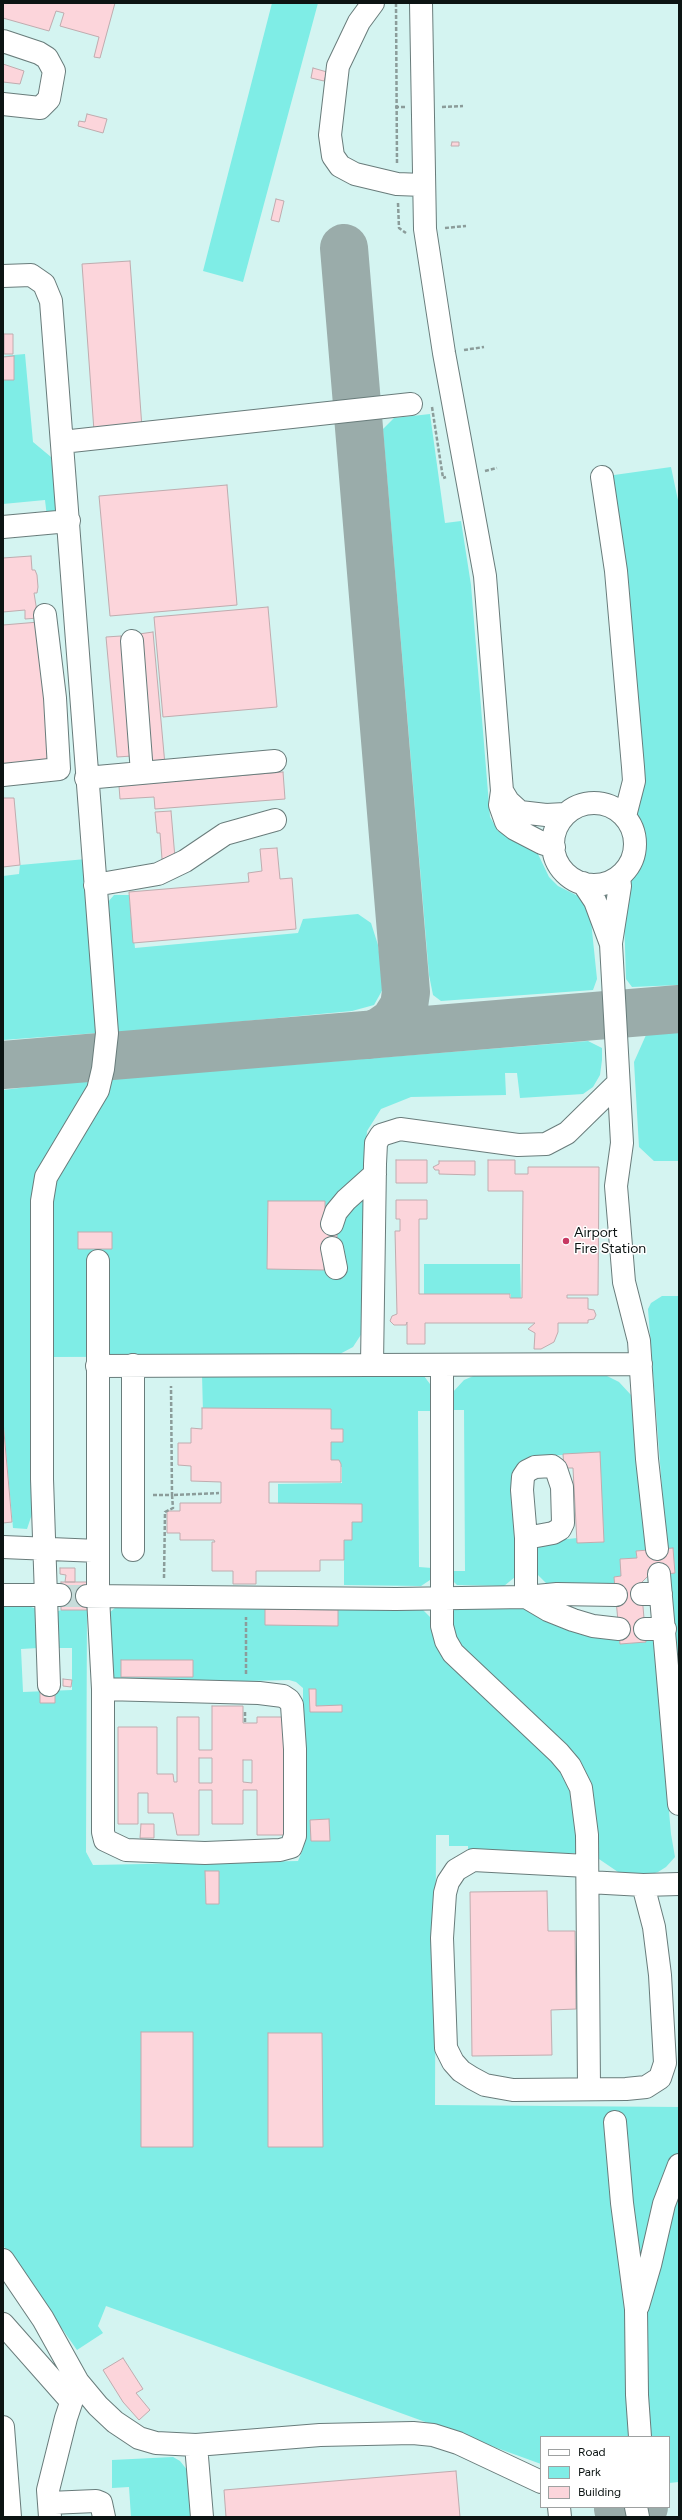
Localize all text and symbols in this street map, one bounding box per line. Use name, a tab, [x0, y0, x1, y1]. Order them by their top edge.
place label: Airport Fire Station	[574, 1225, 646, 1258]
marker: Airport Fire Station	[561, 1236, 571, 1246]
legend	[540, 2436, 670, 2508]
text: Road	[578, 2445, 606, 2459]
text: Park	[578, 2465, 601, 2479]
text: Building	[578, 2485, 621, 2499]

